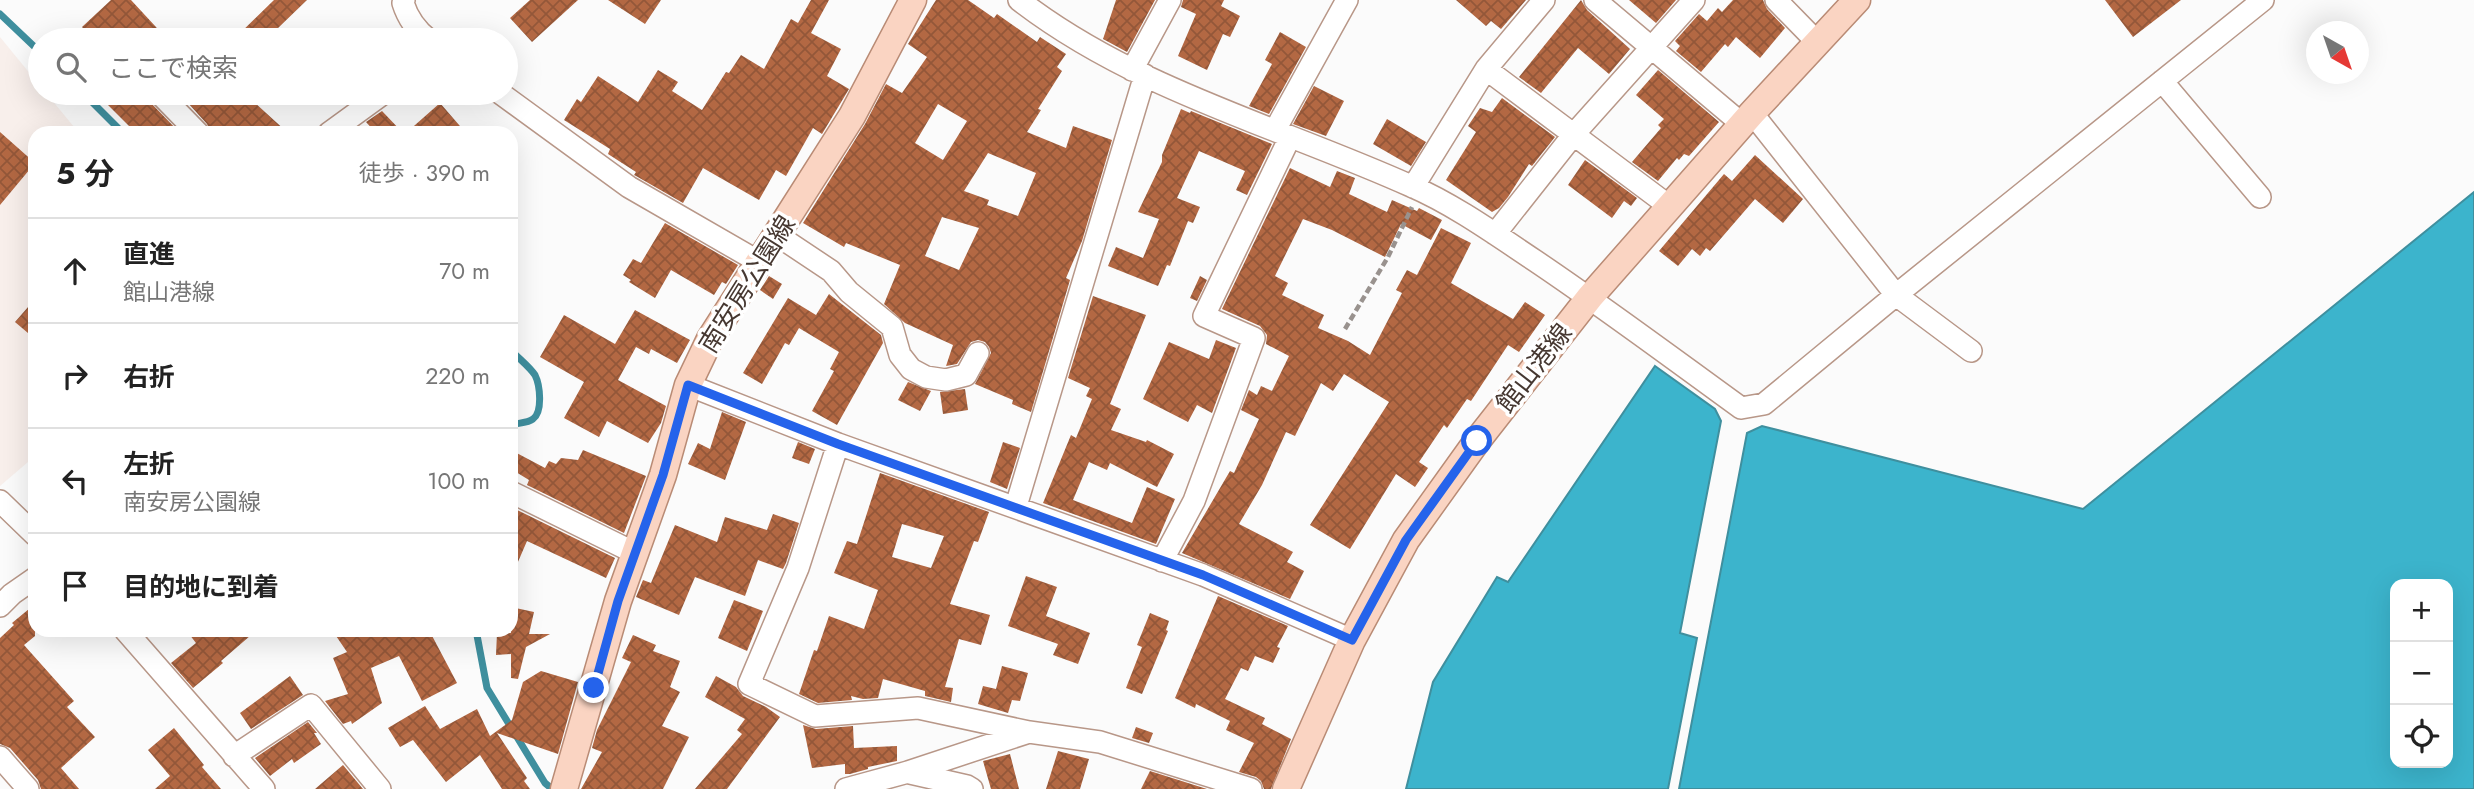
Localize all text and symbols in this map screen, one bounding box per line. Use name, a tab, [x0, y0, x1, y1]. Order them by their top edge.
north arrow	[2306, 21, 2369, 84]
search box	[28, 28, 518, 105]
icon: search	[52, 48, 90, 86]
text: ここで検索	[108, 49, 238, 87]
text: 5 分	[56, 152, 114, 195]
text: 徒歩 · 390 m	[359, 156, 490, 190]
street label: 南安房公園線	[690, 208, 804, 360]
text: 直進	[123, 235, 175, 273]
icon: ahead	[56, 252, 94, 290]
text: 70 m	[439, 254, 490, 288]
text: 館山港線	[123, 275, 215, 309]
street label: 館山港線	[1487, 315, 1581, 421]
icon: right	[56, 357, 94, 395]
text: 右折	[123, 358, 175, 396]
text: 220 m	[425, 359, 490, 393]
route start	[1461, 425, 1492, 456]
text: 左折	[123, 445, 175, 483]
icon: left	[56, 462, 94, 500]
text: 100 m	[427, 464, 490, 498]
text: 南安房公園線	[123, 485, 261, 519]
icon: arrive	[56, 567, 94, 605]
text: 目的地に到着	[123, 568, 279, 606]
map controls	[2390, 579, 2453, 768]
button: +	[2390, 579, 2453, 642]
button: −	[2390, 642, 2453, 705]
route end	[578, 672, 609, 703]
button: locate	[2390, 705, 2453, 768]

